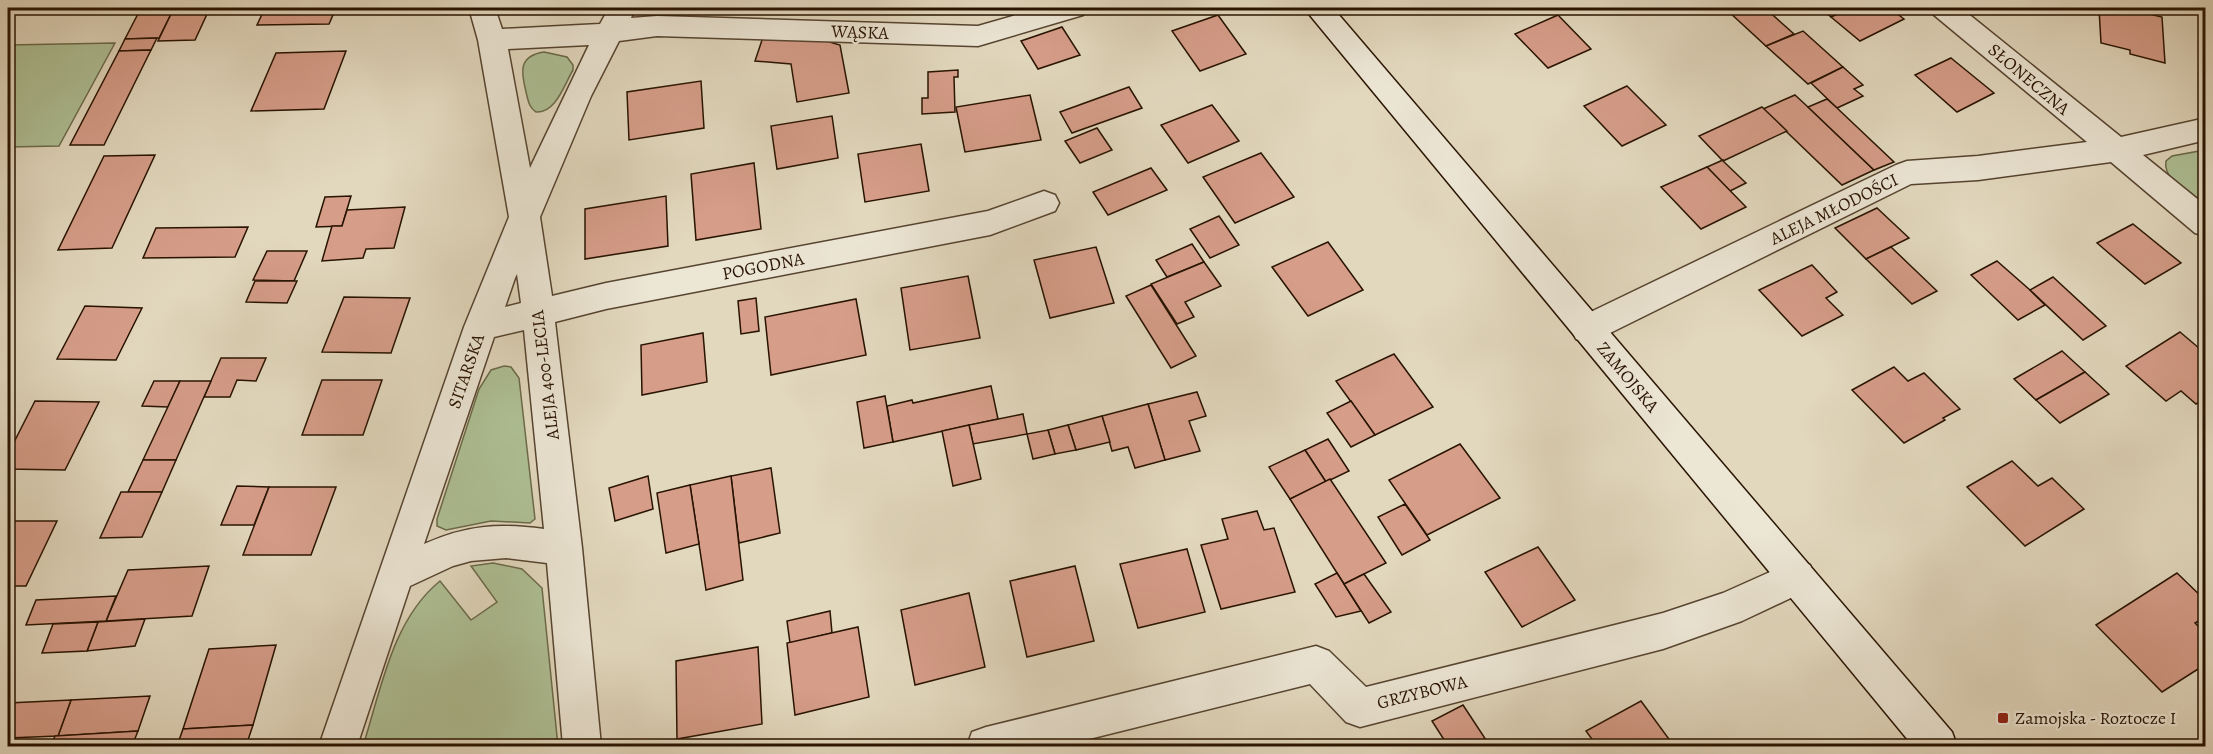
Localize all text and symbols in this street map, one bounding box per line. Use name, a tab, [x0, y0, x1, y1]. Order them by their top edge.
street label: WĄSKA	[830, 19, 890, 45]
street label: SŁONECZNA	[1983, 38, 2075, 121]
street label: ALEJA MŁODOŚCI	[1765, 168, 1902, 251]
street label: POGODNA	[720, 246, 806, 286]
street label: ALEJA 400-LECIA	[525, 308, 565, 442]
street label: SITARSKA	[442, 330, 490, 412]
street label: ZAMOJSKA	[1591, 337, 1665, 418]
street label: GRZYBOWA	[1374, 669, 1470, 715]
place label: Zamojska - Roztocze I	[2015, 706, 2176, 730]
marker: Zamojska - Roztocze I	[1996, 711, 2010, 725]

